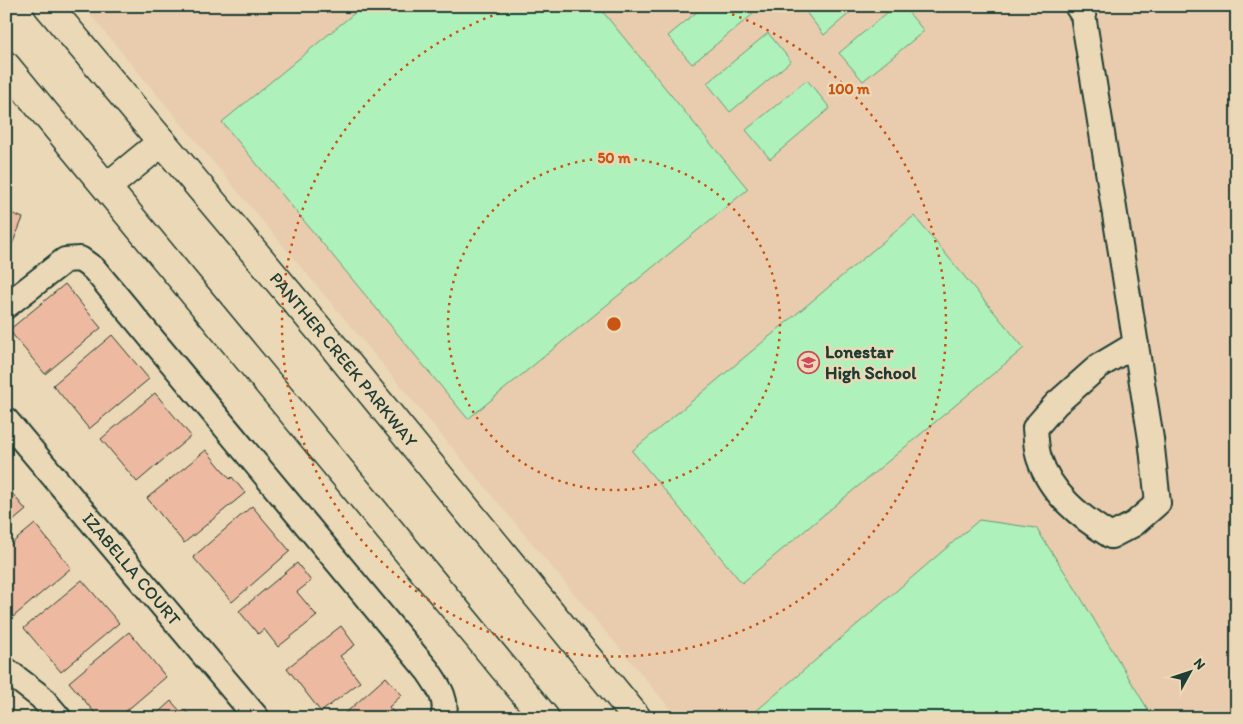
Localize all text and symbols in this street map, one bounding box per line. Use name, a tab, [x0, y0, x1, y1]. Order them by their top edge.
text: 100 m	[828, 80, 870, 98]
text: 50 m	[597, 149, 631, 167]
street label: PANTHER CREEK PARKWAY	[265, 268, 423, 452]
centre of rings	[605, 315, 623, 333]
place label: Lonestar High School	[825, 341, 917, 384]
school or university icon: Lonestar High School	[797, 350, 821, 374]
street label: IZABELLA COURT	[78, 508, 186, 630]
north arrow	[1166, 646, 1216, 696]
text: N	[1190, 655, 1209, 673]

